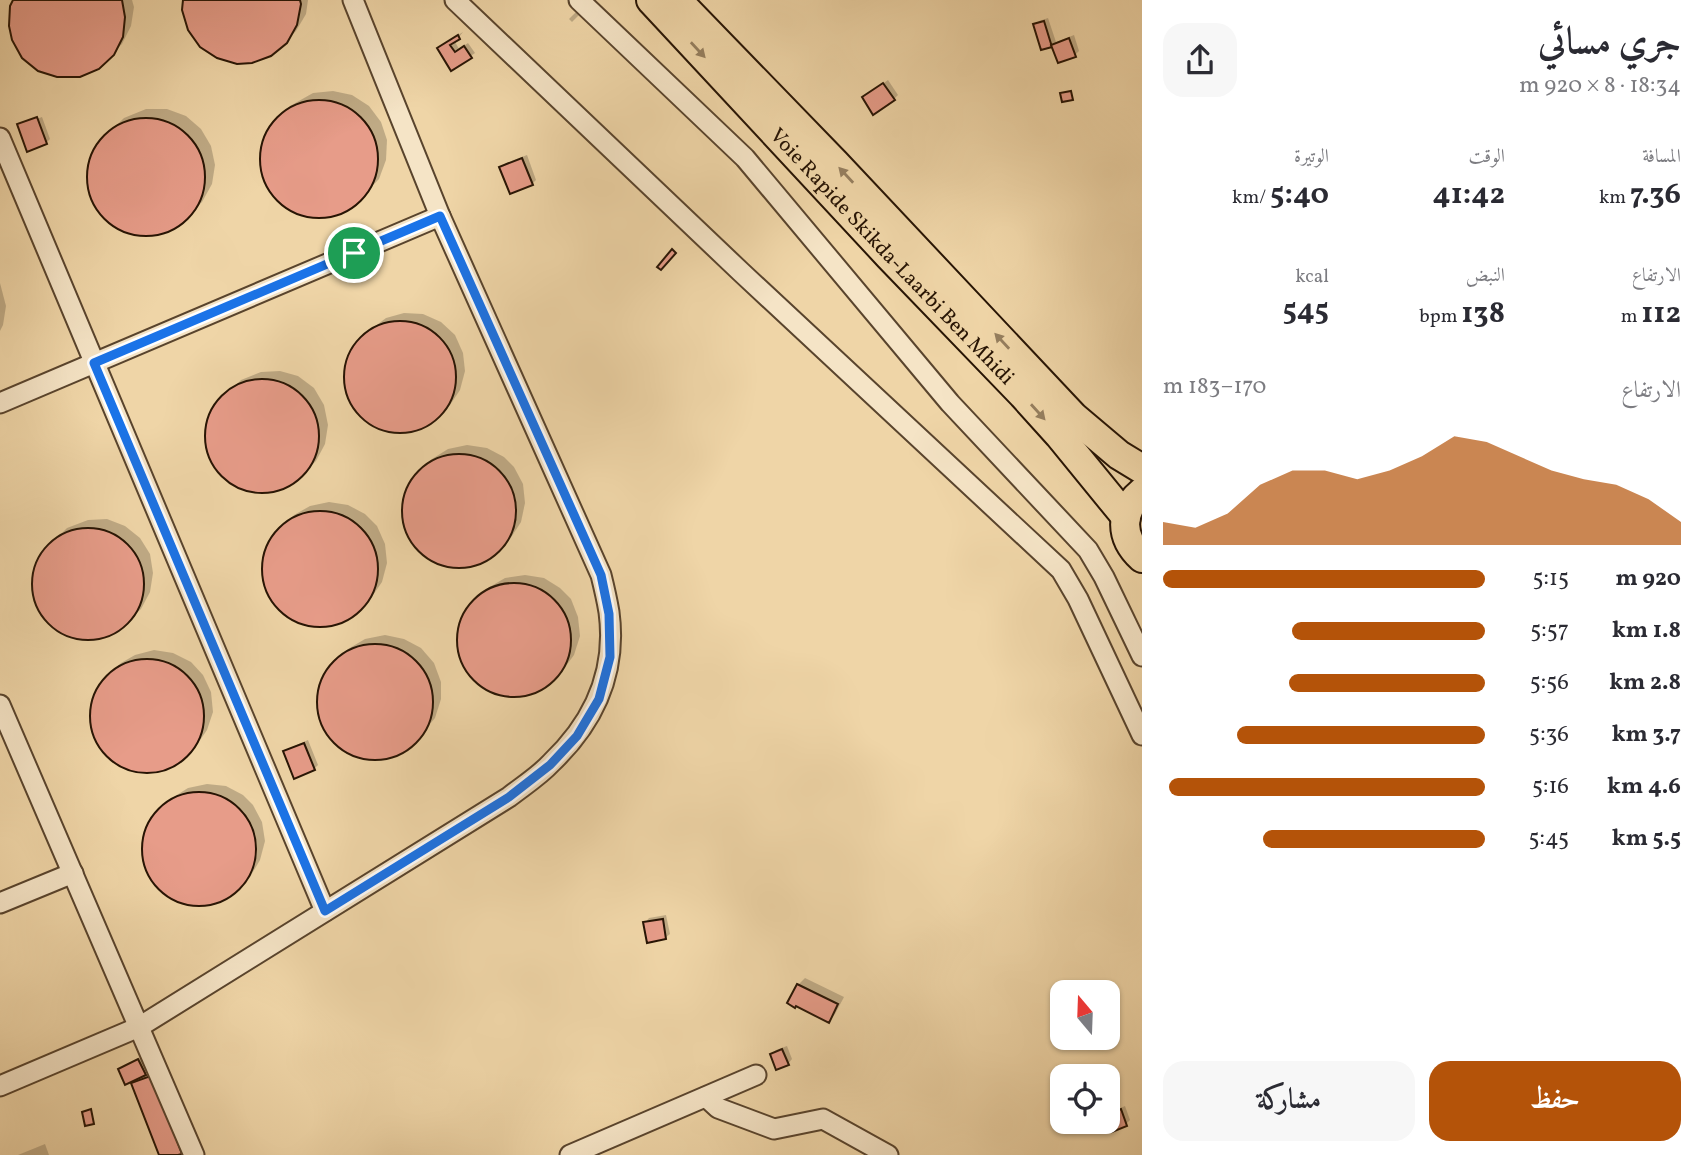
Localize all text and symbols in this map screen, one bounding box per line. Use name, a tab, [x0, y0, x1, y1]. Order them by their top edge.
text: جري مسائي	[1538, 17, 1681, 70]
button: share	[1163, 23, 1237, 97]
one-way arrow	[690, 41, 706, 59]
text: 18:34 · 8 × 920 m	[1519, 70, 1681, 102]
street label: Voie Rapide Skikda-Laarbi Ben Mhidi	[763, 122, 1021, 392]
text: الوتيرة	[1294, 144, 1329, 170]
text: الوقت	[1469, 144, 1505, 170]
text: المسافة	[1642, 144, 1681, 170]
one-way arrow	[839, 167, 855, 184]
text: 5:40	[1270, 174, 1329, 216]
text: 41:42	[1432, 174, 1505, 216]
text: 7.36	[1630, 174, 1681, 216]
text: /km	[1232, 185, 1270, 211]
text: km	[1599, 185, 1630, 211]
pin	[324, 223, 384, 283]
icon: arrive	[335, 234, 373, 272]
text: النبض	[1466, 263, 1505, 289]
text: الارتفاع	[1632, 263, 1681, 289]
text: kcal	[1295, 264, 1329, 290]
text: 545	[1282, 290, 1329, 332]
text: 138	[1461, 293, 1505, 335]
text: 112	[1641, 293, 1681, 335]
text: bpm	[1419, 304, 1461, 330]
text: m	[1621, 304, 1641, 330]
one-way arrow	[995, 333, 1011, 350]
text: 170–183 m	[1163, 371, 1266, 403]
text: الارتفاع	[1621, 375, 1681, 407]
one-way arrow	[1030, 403, 1046, 420]
text: 5:15	[1533, 563, 1569, 595]
text: 920 m	[1615, 563, 1681, 595]
text: 5:57	[1530, 615, 1569, 647]
text: 1.8 km	[1612, 615, 1681, 647]
text: 5:56	[1530, 667, 1569, 699]
text: 2.8 km	[1609, 667, 1681, 699]
text: 5:36	[1529, 719, 1569, 751]
text: 3.7 km	[1612, 719, 1681, 751]
text: 5:16	[1532, 771, 1569, 803]
text: 4.6 km	[1607, 771, 1681, 803]
text: 5:45	[1528, 823, 1569, 855]
text: 5.5 km	[1612, 823, 1681, 855]
north arrow	[1050, 980, 1120, 1050]
map controls	[1050, 980, 1120, 1134]
button: مشاركة	[1163, 1061, 1415, 1141]
button: حفظ	[1429, 1061, 1681, 1141]
button: locate	[1050, 1064, 1120, 1134]

